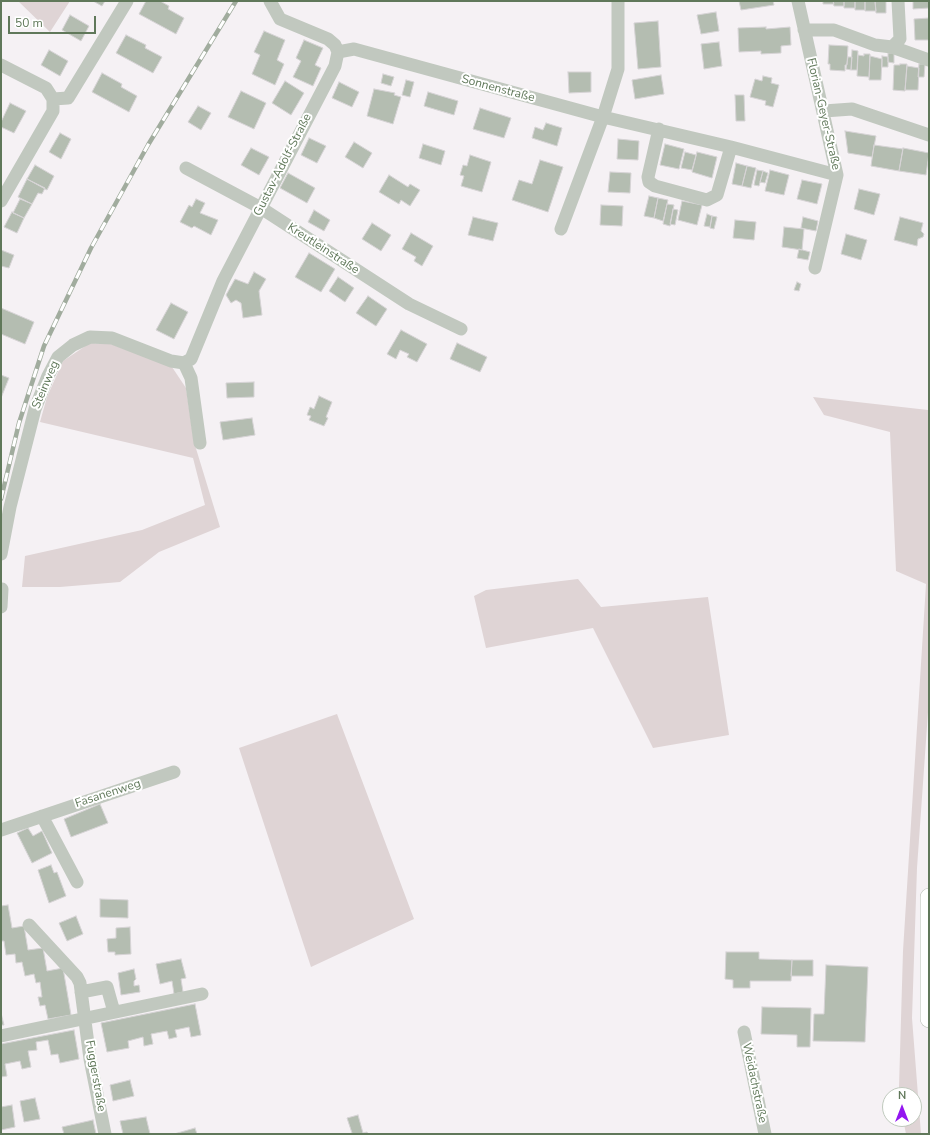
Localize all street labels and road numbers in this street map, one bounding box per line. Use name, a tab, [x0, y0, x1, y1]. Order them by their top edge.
street label: Florian-Geyer-Straße	[803, 57, 843, 171]
street label: Sonnenstraße	[460, 72, 536, 106]
street label: Gustav-Adolf-Straße	[251, 111, 315, 219]
street label: Kreutleinstraße	[284, 220, 362, 278]
street label: Steinweg	[29, 359, 63, 411]
street label: Fasanenweg	[73, 777, 143, 811]
street label: Fuggerstraße	[82, 1039, 108, 1113]
street label: Weidachstraße	[738, 1042, 770, 1124]

